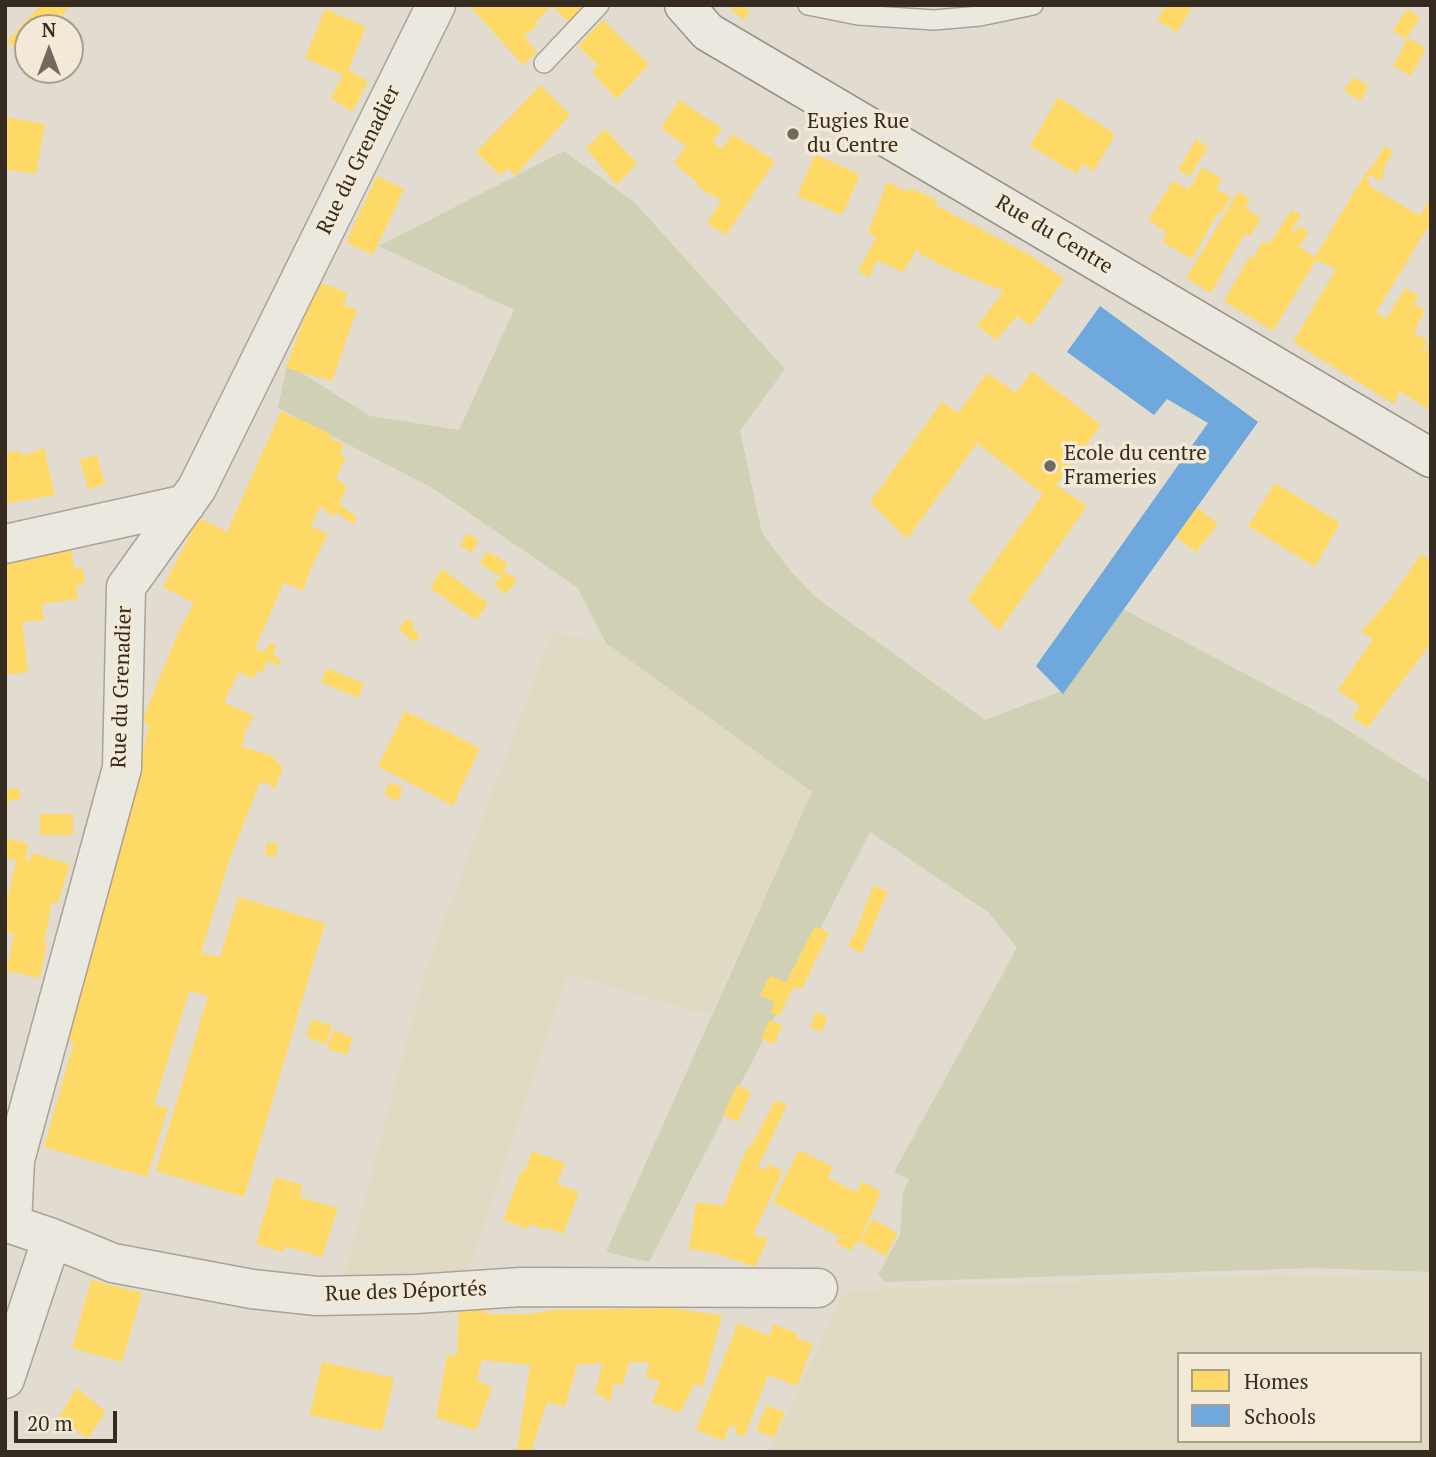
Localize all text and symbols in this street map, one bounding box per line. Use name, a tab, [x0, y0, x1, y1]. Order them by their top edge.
north arrow	[14, 14, 84, 84]
text: N	[42, 17, 56, 42]
street label: Rue du Grenadier	[312, 81, 406, 239]
place label: Eugies Rue du Centre	[807, 109, 909, 159]
marker: Eugies Rue du Centre	[785, 126, 801, 142]
street label: Rue du Centre	[991, 190, 1117, 280]
place label: Ecole du centre Frameries	[1064, 441, 1207, 491]
marker: Ecole du centre Frameries	[1042, 458, 1058, 474]
street label: Rue du Grenadier	[107, 605, 137, 769]
street label: Rue des Déportés	[325, 1277, 487, 1307]
legend	[1177, 1352, 1422, 1443]
text: Homes	[1244, 1367, 1309, 1395]
scale bar	[18, 1398, 121, 1442]
text: Schools	[1244, 1402, 1316, 1430]
text: 20 m	[27, 1409, 73, 1437]

